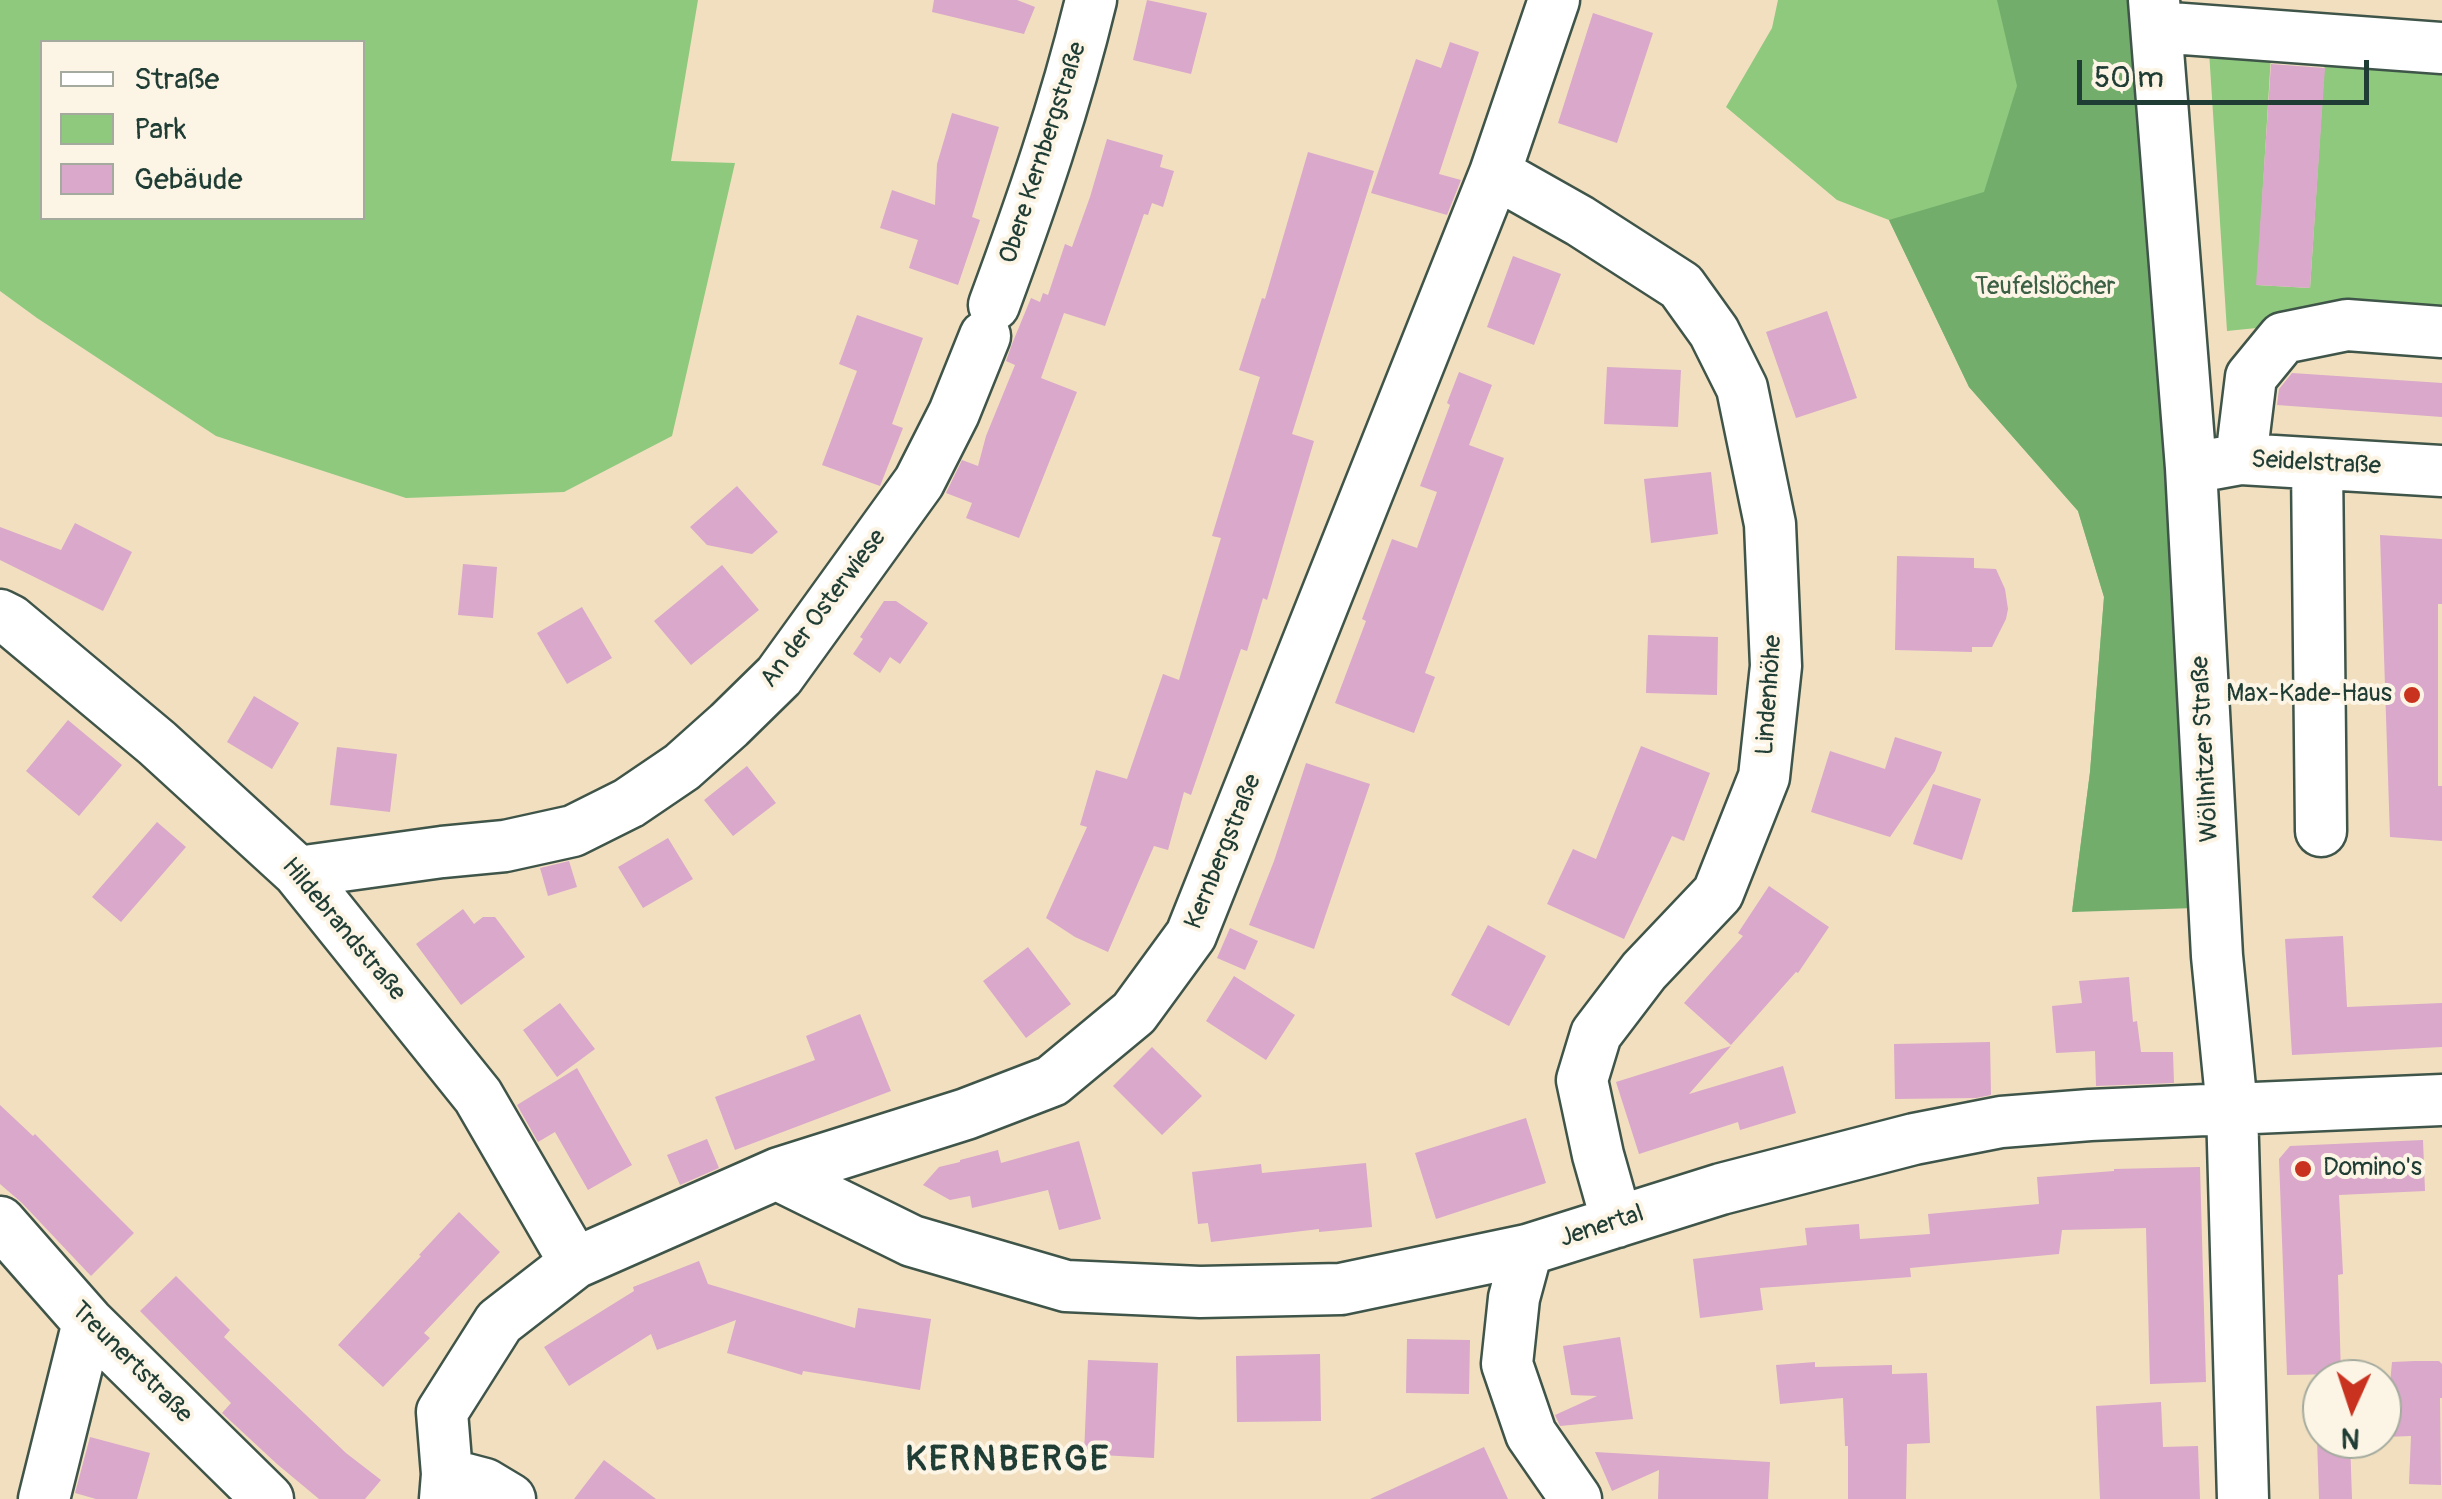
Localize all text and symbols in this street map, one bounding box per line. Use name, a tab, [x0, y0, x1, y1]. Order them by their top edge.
street label: Obere Kernbergstraße	[994, 39, 1094, 267]
legend	[40, 40, 365, 220]
scale bar	[2082, 40, 2374, 102]
text: 50 m	[2094, 59, 2164, 96]
text: Straße	[134, 61, 219, 98]
text: Park	[134, 111, 187, 148]
text: Gebäude	[134, 161, 243, 198]
park label: Teufelslöcher	[1975, 273, 2115, 303]
street label: Seidelstraße	[2250, 446, 2382, 482]
street label: An der Osterwiese	[755, 524, 893, 694]
street label: Lindenhöhe	[1751, 634, 1789, 756]
street label: Wöllnitzer Straße	[2186, 655, 2226, 843]
place label: Max-Kade-Haus	[2226, 680, 2392, 710]
marker: Max-Kade-Haus	[2401, 684, 2423, 706]
street label: Kernbergstraße	[1179, 770, 1269, 934]
street label: Hildebrandstraße	[275, 852, 411, 1008]
place label: Domino's	[2323, 1154, 2422, 1184]
marker: Domino's	[2292, 1158, 2314, 1180]
street label: Jenertal	[1556, 1199, 1648, 1255]
street label: Treunertstraße	[64, 1296, 198, 1430]
north arrow	[2302, 1359, 2402, 1459]
text: N	[2340, 1419, 2361, 1455]
district label: KERNBERGE	[905, 1440, 1111, 1482]

